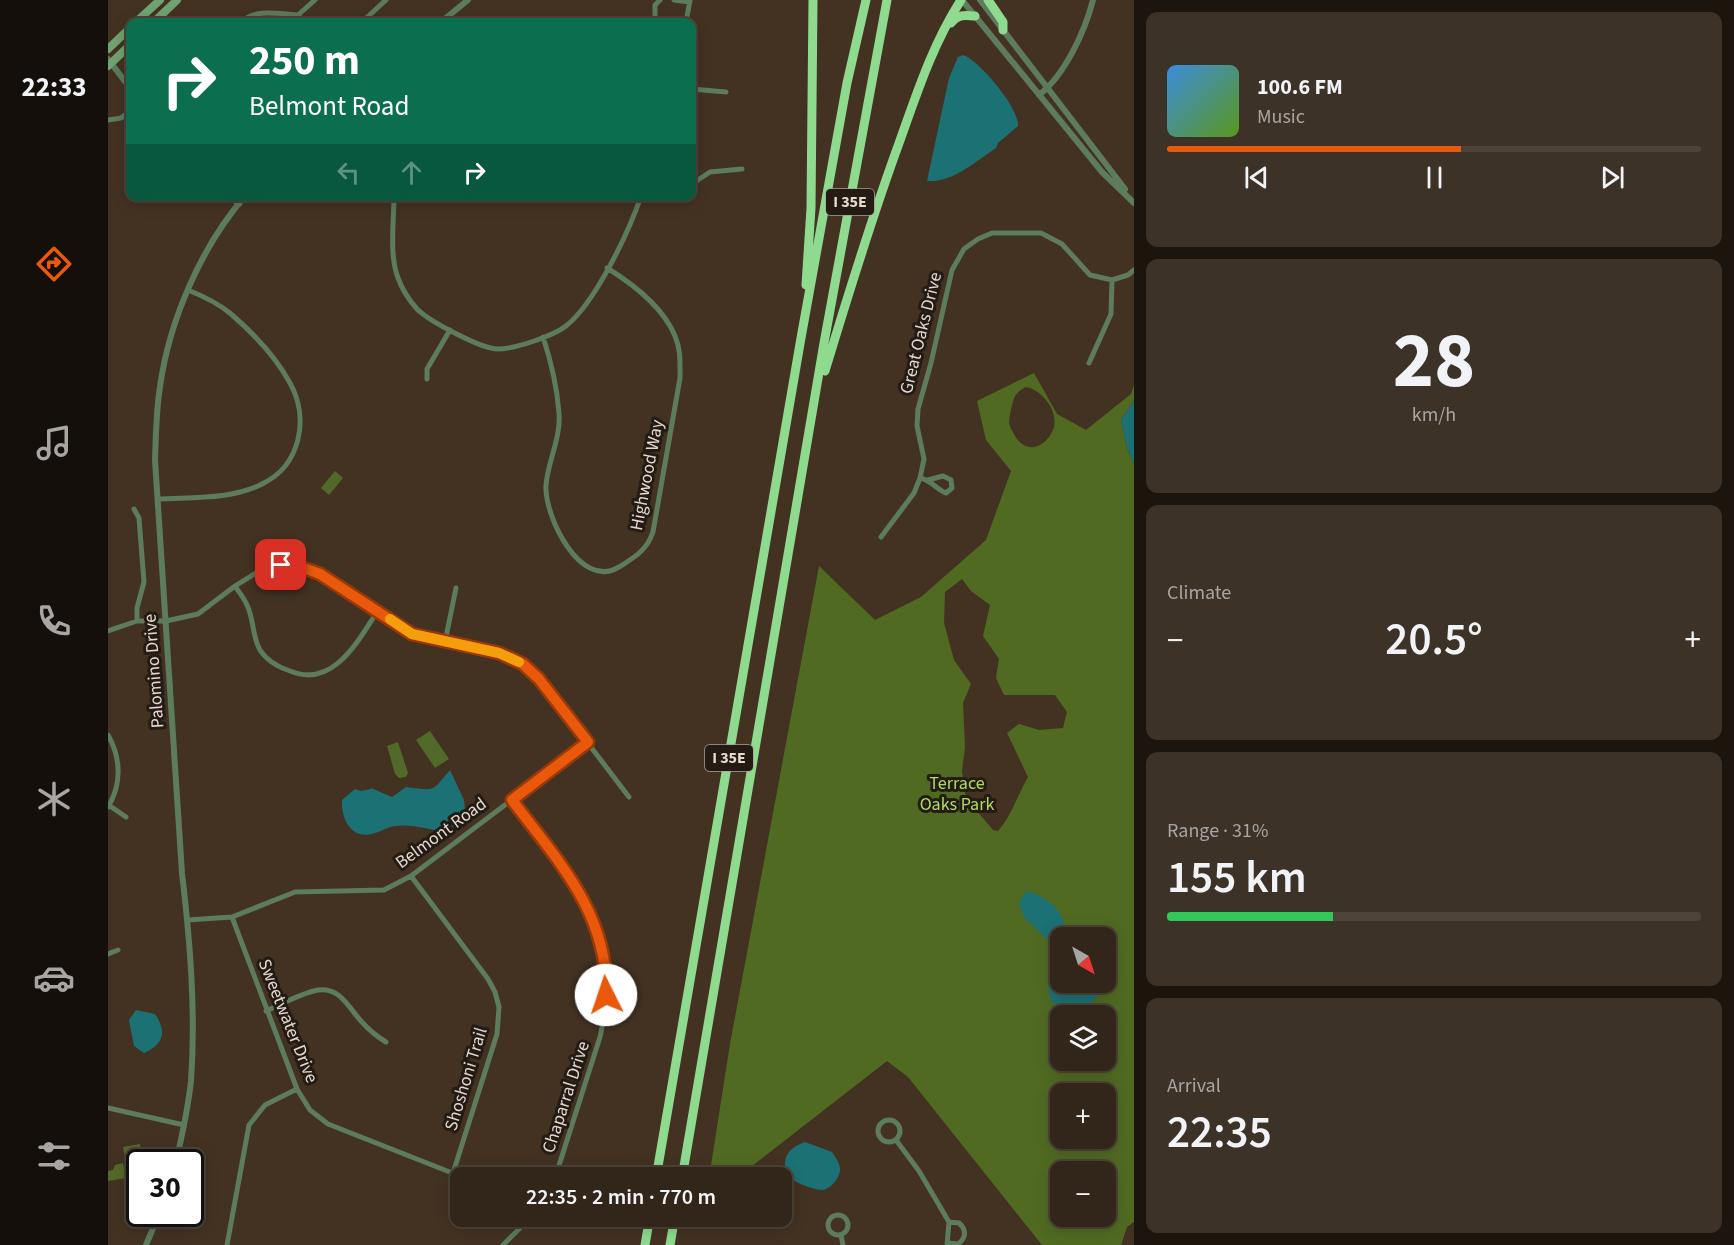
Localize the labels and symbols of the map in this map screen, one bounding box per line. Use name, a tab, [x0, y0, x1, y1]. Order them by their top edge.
road number: I 35E	[826, 189, 874, 215]
street label: Great Oaks Drive	[894, 270, 948, 396]
street label: Highwood Way	[624, 417, 670, 533]
pin	[255, 539, 306, 590]
street label: Palomino Drive	[138, 613, 170, 729]
road number: I 35E	[705, 745, 753, 771]
park label: Terrace Oaks Park	[920, 771, 994, 817]
street label: Belmont Road	[390, 791, 492, 875]
north arrow	[1050, 927, 1116, 993]
street label: Sweetwater Drive	[252, 955, 324, 1087]
position arrow	[574, 963, 638, 1027]
street label: Shoshoni Trail	[438, 1024, 494, 1134]
street label: Chaparral Drive	[536, 1038, 596, 1156]
speed limit sign: 30	[126, 1149, 204, 1227]

